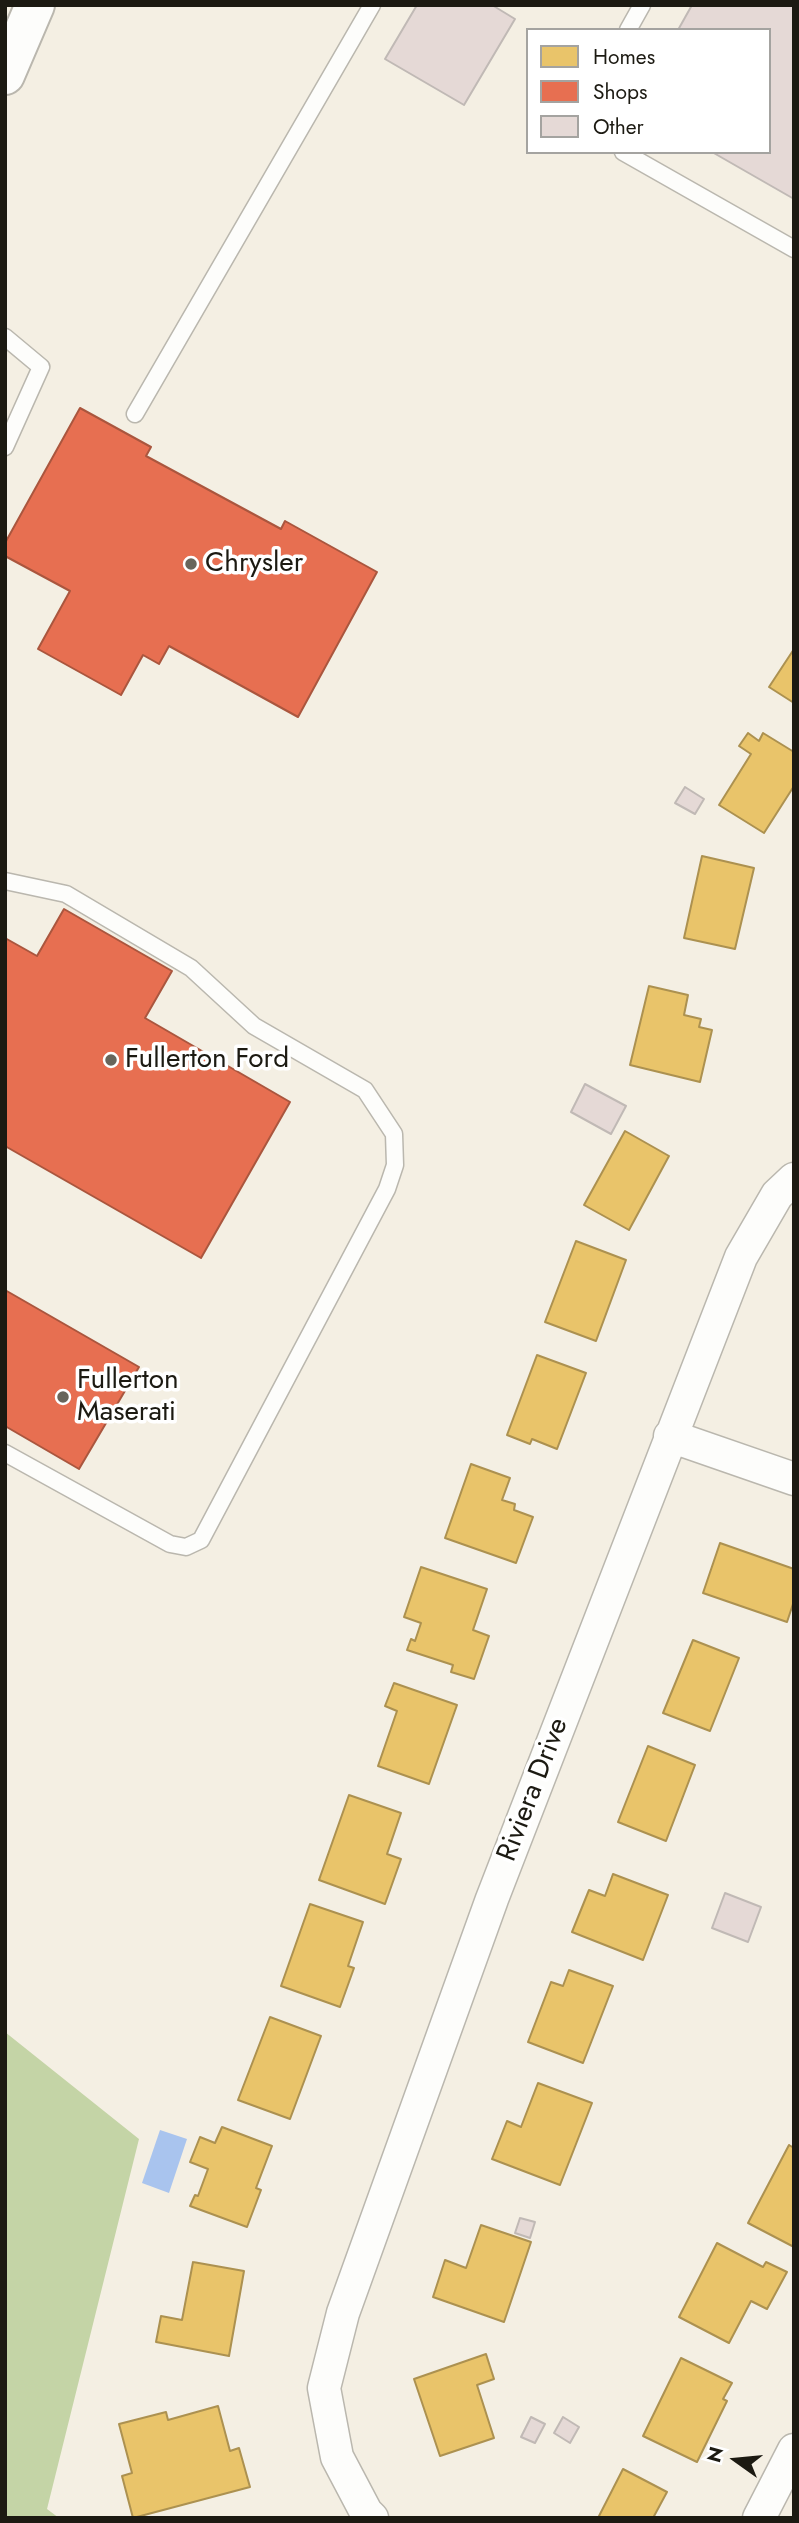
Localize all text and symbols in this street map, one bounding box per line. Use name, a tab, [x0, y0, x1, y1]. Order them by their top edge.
legend	[526, 28, 771, 154]
text: Homes	[593, 42, 655, 72]
text: Shops	[593, 77, 647, 107]
text: Other	[593, 112, 644, 142]
place label: Chrysler	[205, 547, 303, 581]
marker: Chrysler	[183, 556, 199, 572]
place label: Fullerton Ford	[125, 1043, 289, 1077]
marker: Fullerton Ford	[103, 1052, 119, 1068]
place label: Fullerton Maserati	[77, 1364, 179, 1430]
marker: Fullerton Maserati	[55, 1389, 71, 1405]
street label: Riviera Drive	[491, 1714, 577, 1866]
north arrow	[701, 2425, 771, 2495]
text: N	[700, 2444, 730, 2465]

